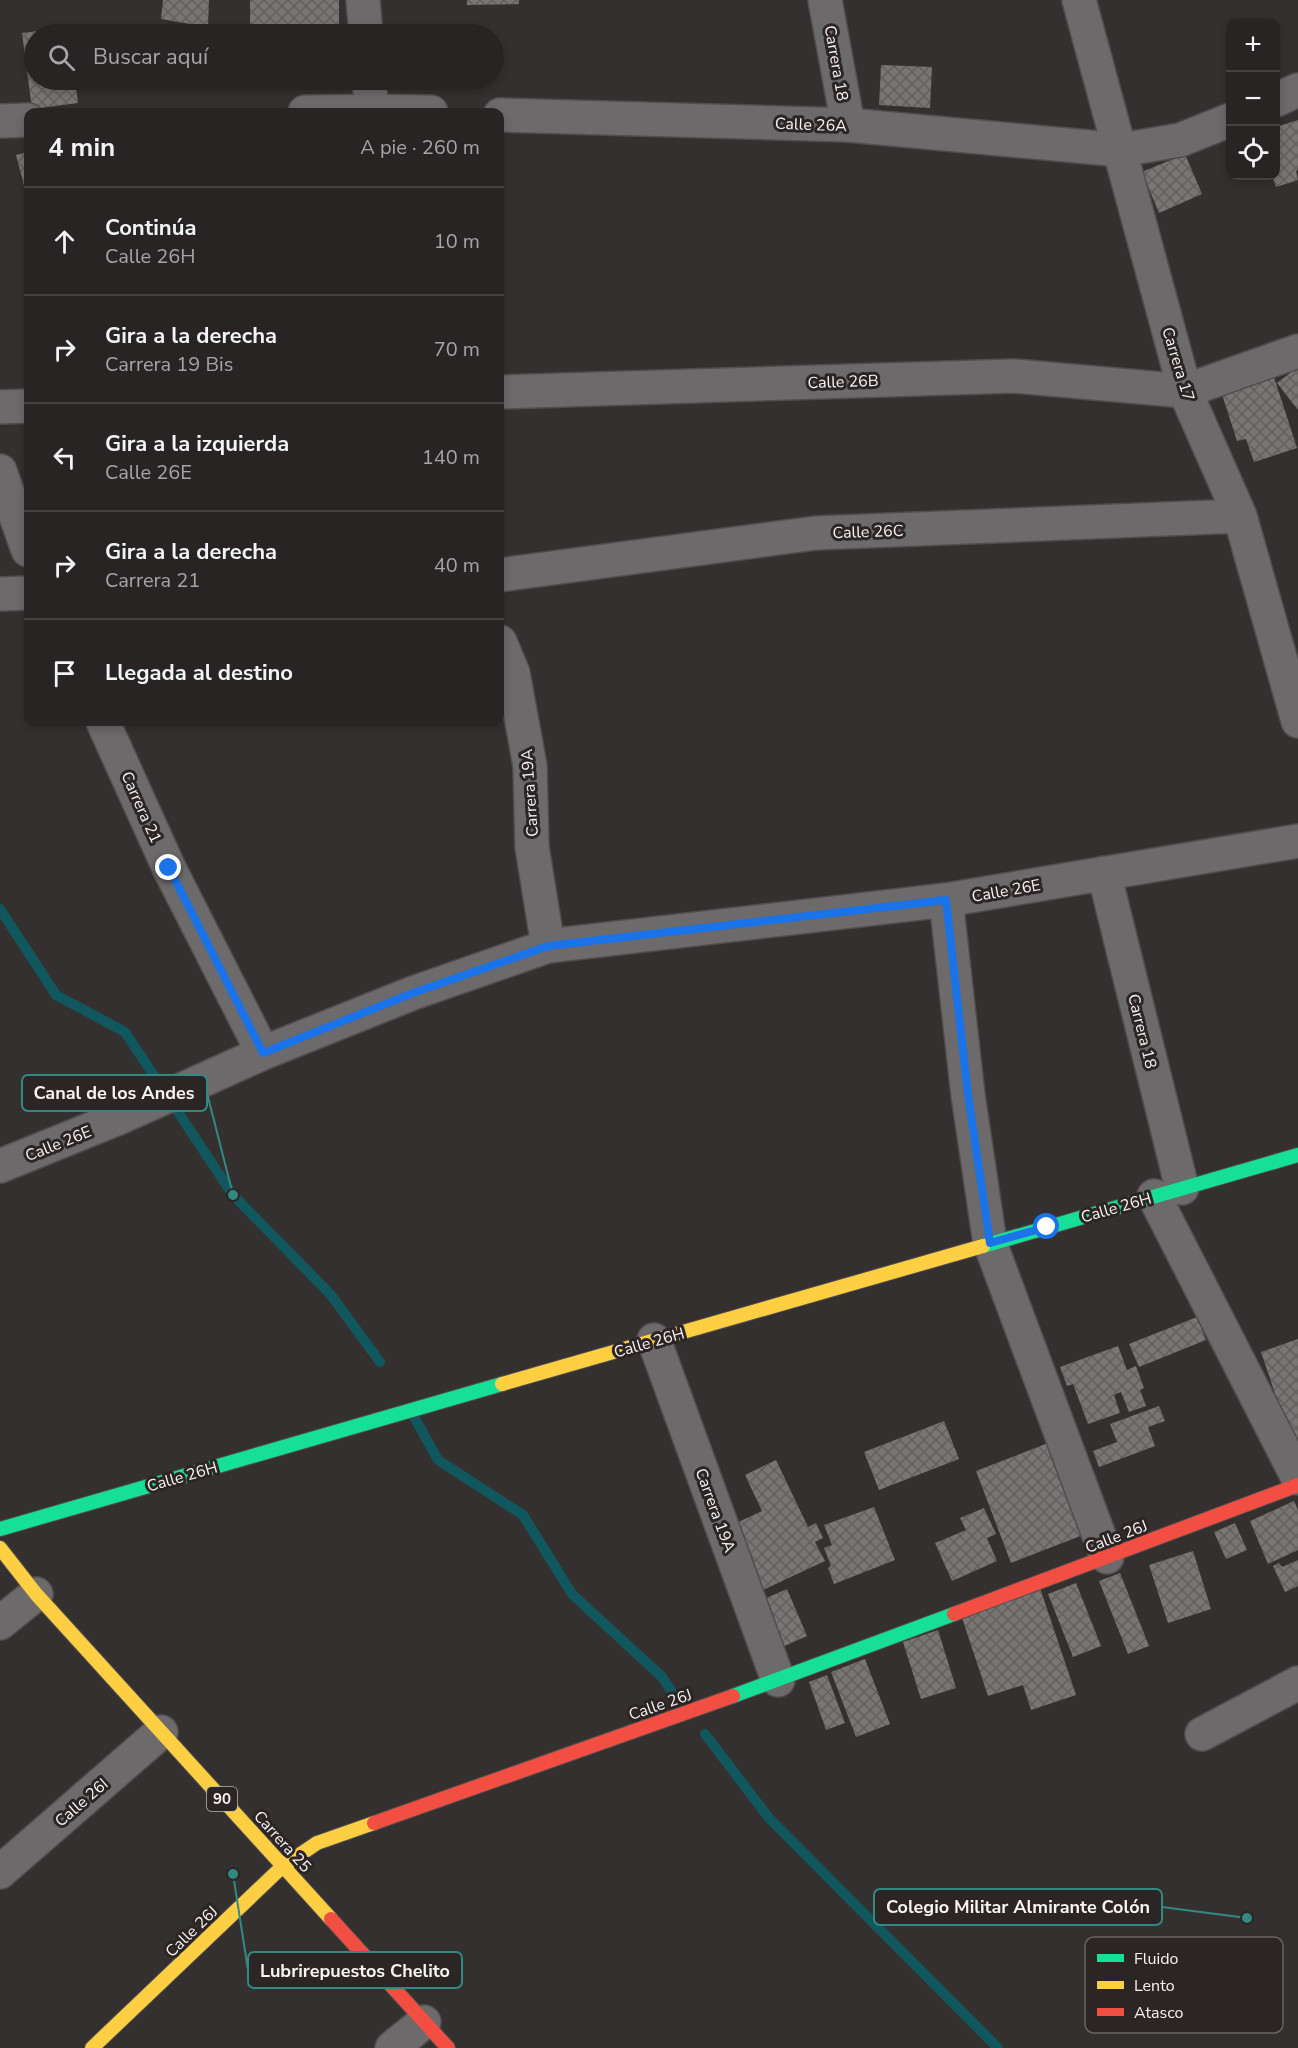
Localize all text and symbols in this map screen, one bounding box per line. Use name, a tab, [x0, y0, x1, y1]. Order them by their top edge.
map controls	[1226, 18, 1280, 180]
button: +	[1226, 18, 1280, 72]
search box	[24, 24, 504, 90]
street label: Carrera 18	[819, 24, 853, 103]
icon: search	[45, 41, 78, 74]
text: Buscar aquí	[93, 42, 208, 72]
button: −	[1226, 72, 1280, 126]
street label: Calle 26A	[775, 113, 848, 137]
button: locate	[1226, 126, 1280, 180]
text: 4 min	[48, 130, 115, 165]
text: A pie · 260 m	[360, 134, 480, 161]
text: Continúa	[105, 213, 196, 243]
icon: ahead	[48, 225, 81, 258]
text: 10 m	[434, 228, 480, 255]
text: Calle 26H	[105, 243, 195, 270]
text: Gira a la derecha	[105, 321, 277, 351]
street label: Carrera 17	[1156, 325, 1200, 404]
icon: right	[48, 333, 81, 366]
text: 70 m	[434, 336, 480, 363]
text: Carrera 19 Bis	[105, 351, 233, 378]
street label: Calle 26B	[807, 370, 879, 394]
text: Gira a la izquierda	[105, 429, 289, 459]
icon: left	[48, 441, 81, 474]
text: 140 m	[422, 444, 480, 471]
text: Calle 26E	[105, 459, 192, 486]
street label: Calle 26C	[832, 520, 904, 544]
text: Gira a la derecha	[105, 537, 277, 567]
icon: right	[48, 549, 81, 582]
text: 40 m	[434, 552, 480, 579]
text: Carrera 21	[105, 567, 200, 594]
icon: arrive	[48, 657, 81, 690]
text: Llegada al destino	[105, 658, 293, 688]
street label: Carrera 19A	[516, 748, 544, 838]
street label: Carrera 21	[116, 768, 167, 847]
route end	[155, 854, 181, 880]
street label: Calle 26E	[970, 874, 1042, 908]
street label: Carrera 18	[1122, 992, 1162, 1071]
callout: Canal de los Andes	[22, 1075, 207, 1111]
text: Canal de los Andes	[33, 1081, 195, 1105]
street label: Calle 26E	[22, 1121, 95, 1167]
street label: Calle 26H	[1078, 1187, 1154, 1229]
route start	[1033, 1213, 1059, 1239]
street label: Calle 26H	[611, 1322, 687, 1364]
street label: Calle 26H	[144, 1456, 220, 1498]
street label: Carrera 19A	[690, 1465, 741, 1556]
street label: Calle 26J	[1082, 1515, 1151, 1559]
street label: Calle 26J	[626, 1684, 695, 1726]
street label: Calle 26I	[50, 1773, 113, 1832]
road number: 90	[207, 1787, 237, 1811]
street label: Carrera 25	[249, 1806, 316, 1877]
callout: Colegio Militar Almirante Colón	[874, 1889, 1162, 1925]
text: Colegio Militar Almirante Colón	[886, 1895, 1150, 1919]
street label: Calle 26J	[161, 1901, 223, 1962]
legend	[1085, 1937, 1283, 2033]
text: Fluido	[1134, 1948, 1179, 1970]
callout: Lubrirepuestos Chelito	[248, 1952, 462, 1988]
text: Lubrirepuestos Chelito	[260, 1959, 450, 1983]
text: Lento	[1134, 1975, 1175, 1997]
text: Atasco	[1134, 2002, 1183, 2024]

